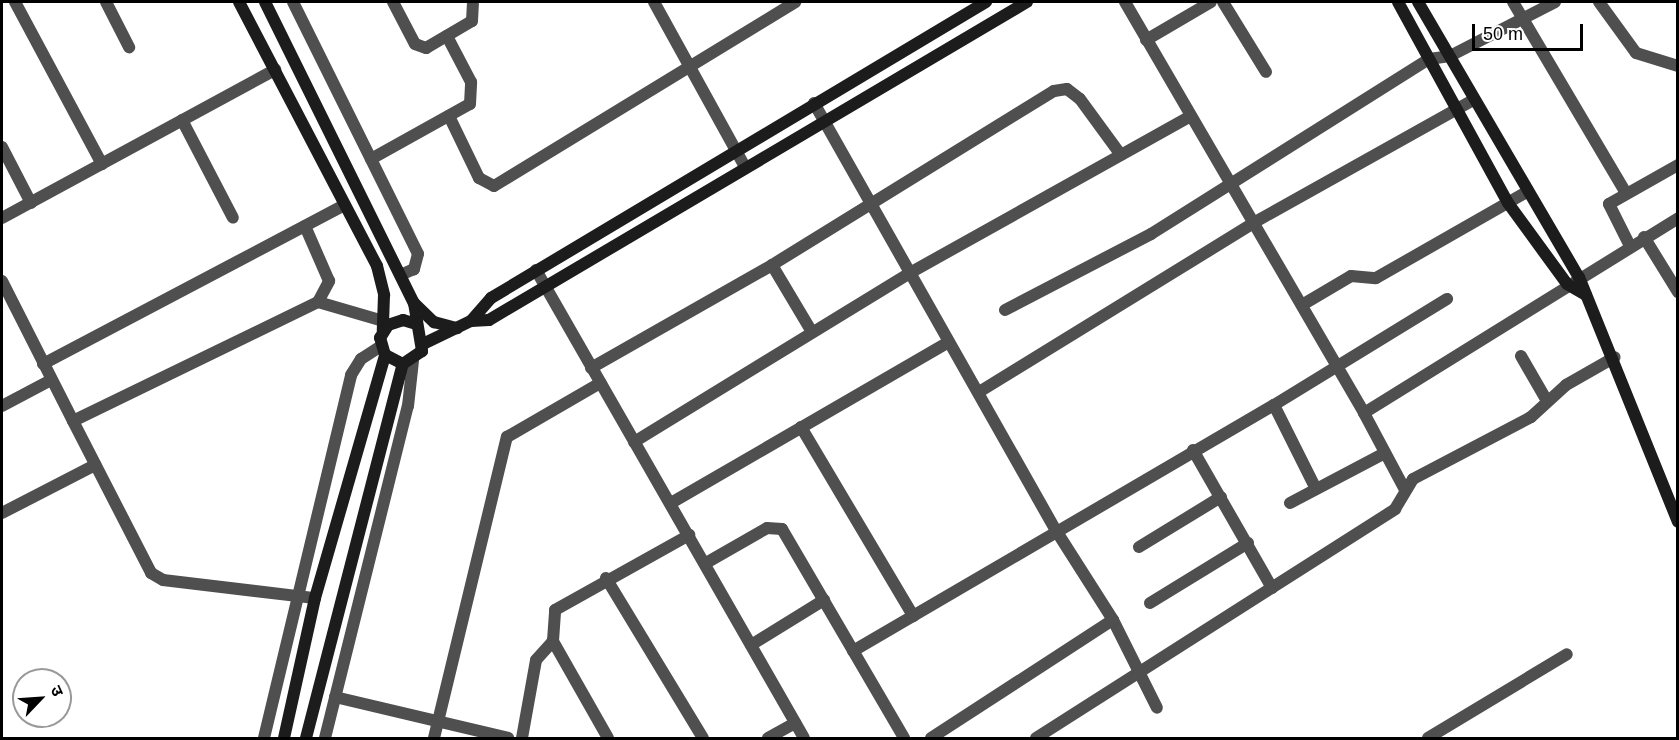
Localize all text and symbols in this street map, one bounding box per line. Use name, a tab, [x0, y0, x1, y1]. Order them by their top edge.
scale bar	[1475, 12, 1586, 50]
text: 50 m	[1483, 24, 1523, 44]
north arrow	[12, 668, 72, 728]
text: उ	[47, 683, 67, 699]

